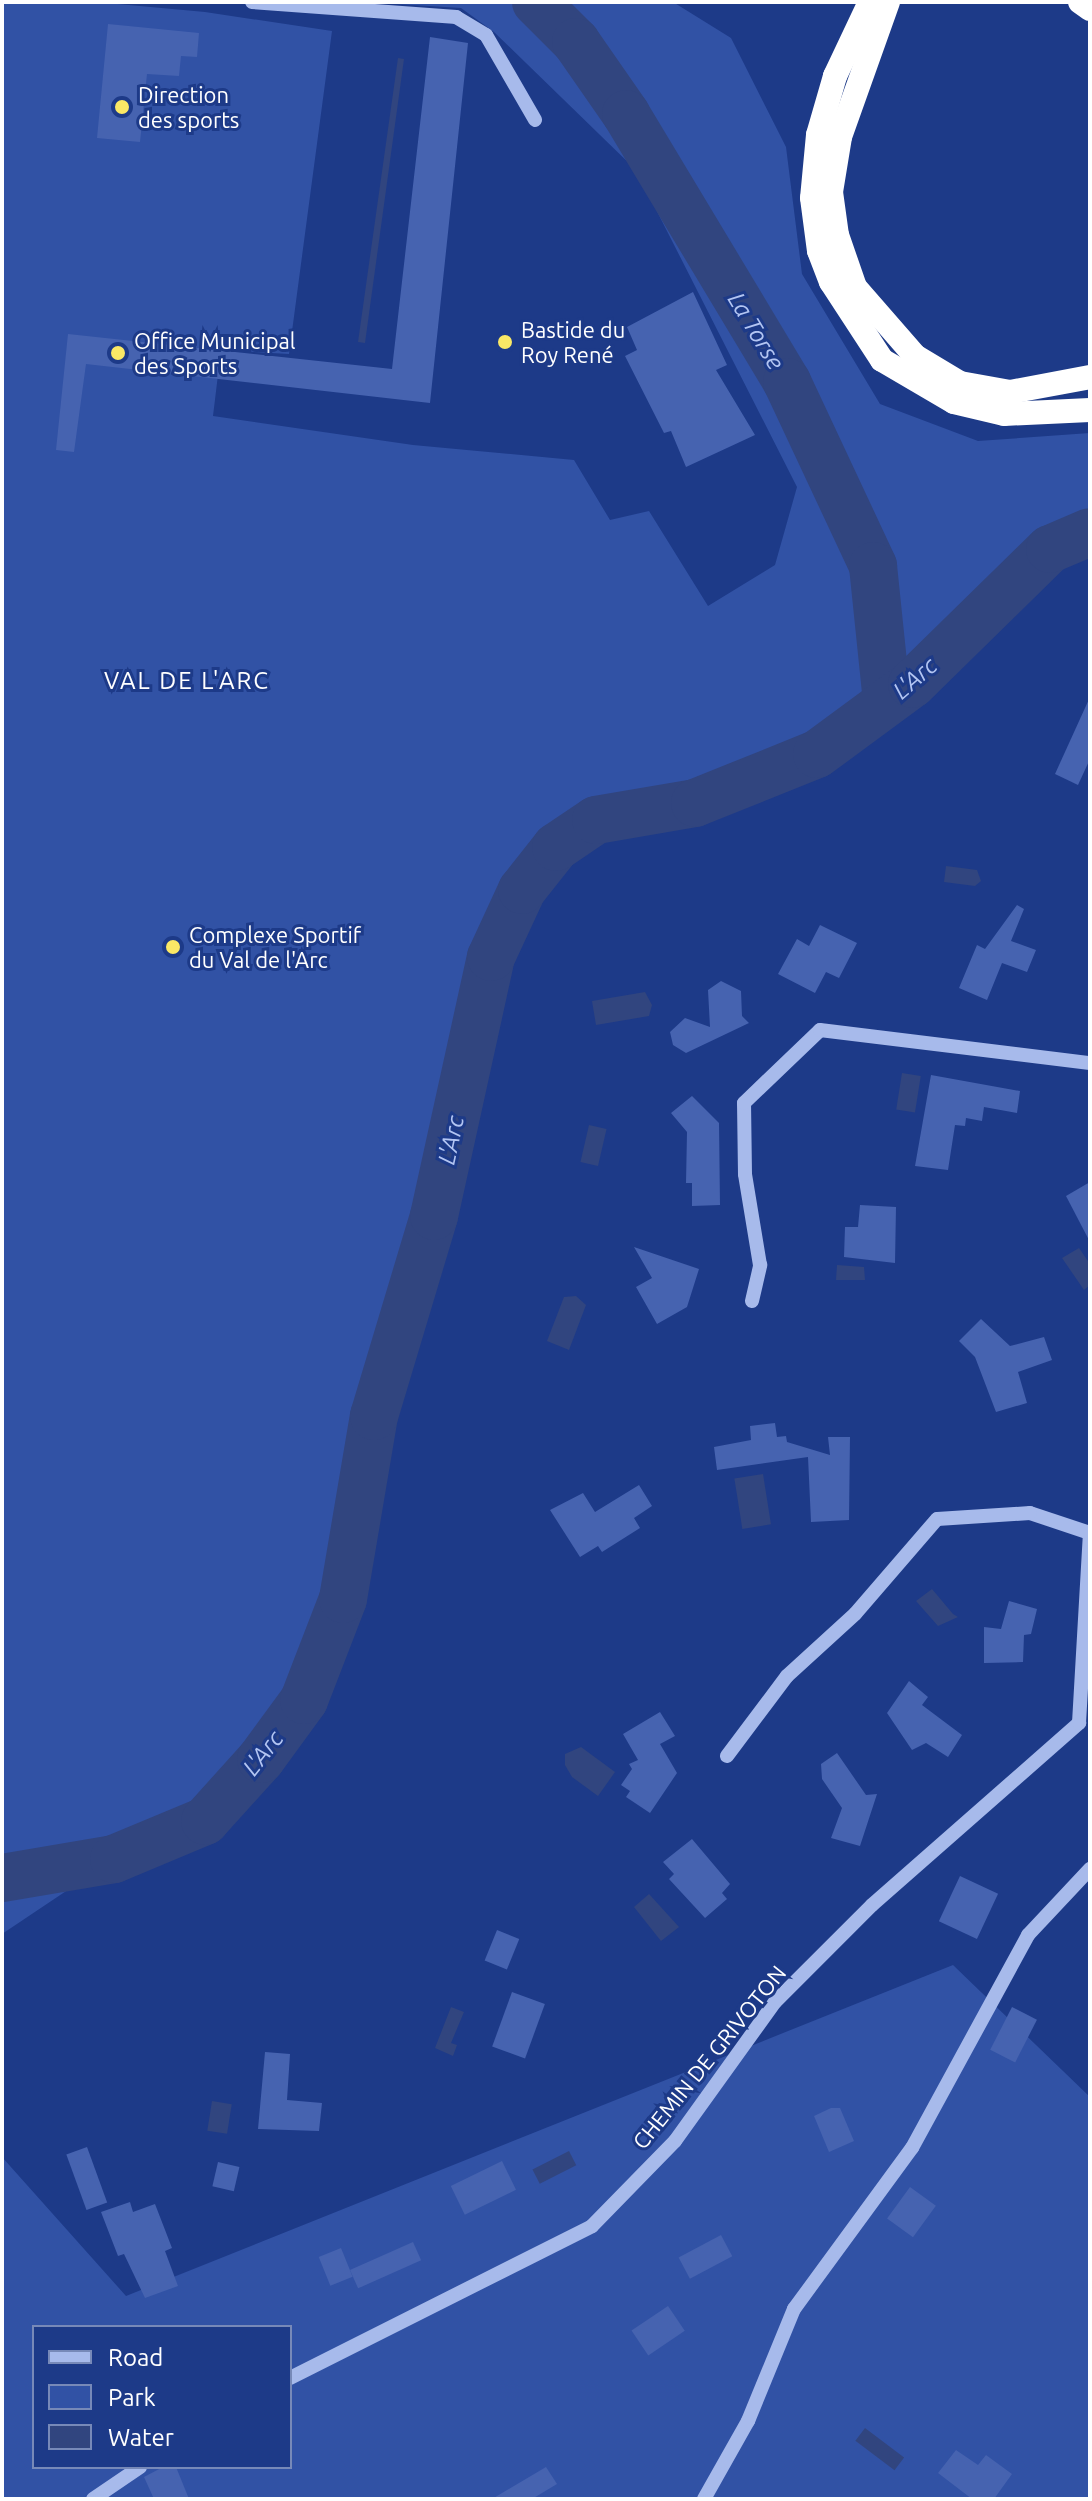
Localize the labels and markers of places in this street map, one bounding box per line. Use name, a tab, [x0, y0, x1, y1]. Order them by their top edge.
place label: Direction des sports	[138, 81, 239, 132]
marker: Direction des sports	[113, 98, 131, 116]
place label: Bastide du Roy René	[521, 316, 625, 368]
place label: Office Municipal des Sports	[134, 327, 296, 378]
marker: Bastide du Roy René	[496, 333, 514, 351]
marker: Office Municipal des Sports	[109, 344, 127, 362]
place label: Complexe Sportif du Val de l'Arc	[189, 921, 361, 972]
marker: Complexe Sportif du Val de l'Arc	[164, 938, 182, 956]

